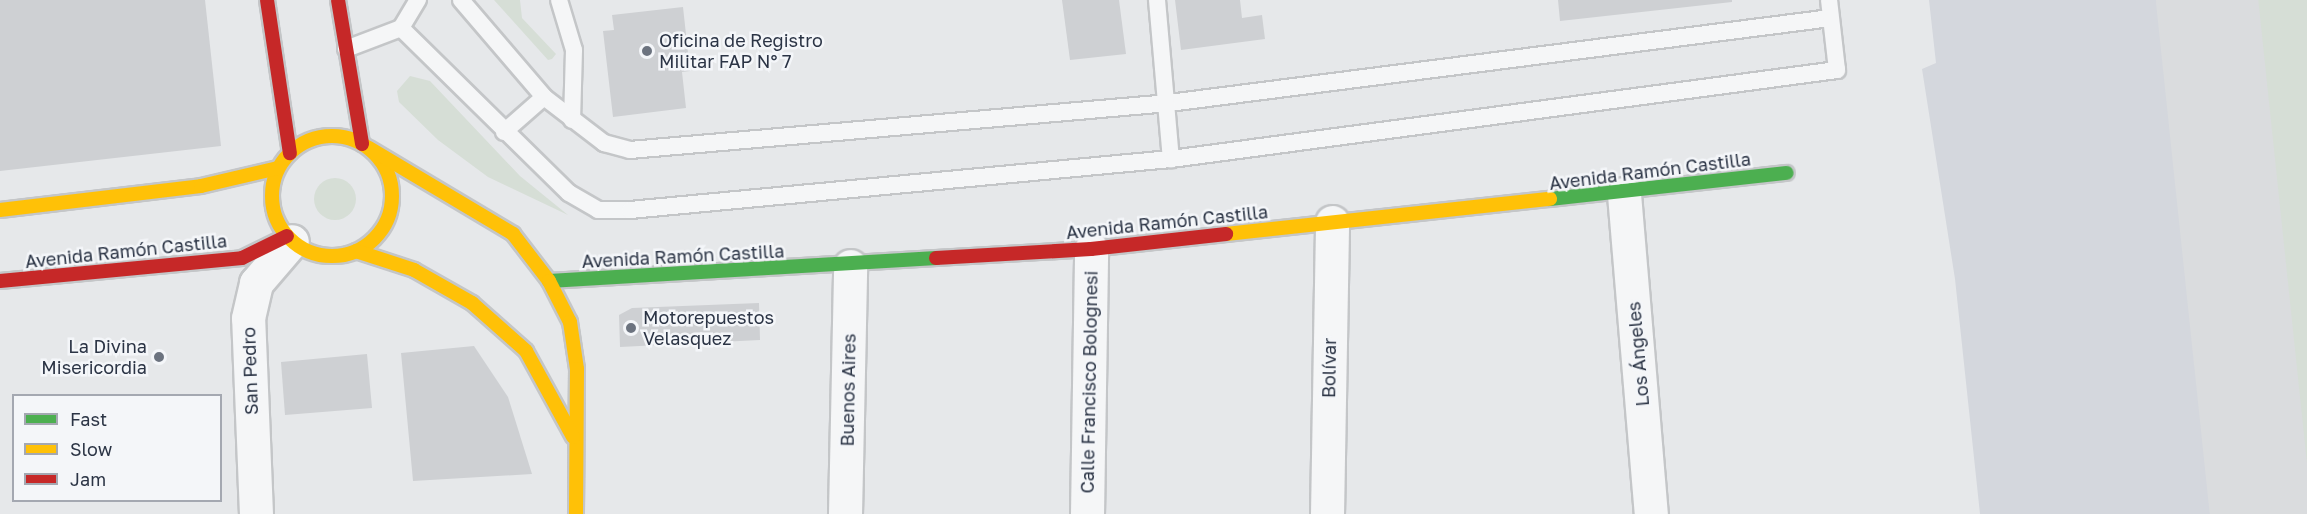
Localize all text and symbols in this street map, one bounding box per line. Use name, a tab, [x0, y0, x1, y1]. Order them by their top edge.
place label: Oficina de Registro Militar FAP N° 7	[659, 30, 823, 72]
marker: Oficina de Registro Militar FAP N° 7	[640, 44, 654, 58]
street label: Avenida Ramón Castilla	[1548, 148, 1752, 194]
street label: Avenida Ramón Castilla	[1065, 201, 1269, 243]
street label: Avenida Ramón Castilla	[24, 230, 228, 272]
street label: Avenida Ramón Castilla	[581, 240, 785, 272]
street label: Calle Francisco Bolognesi	[1076, 270, 1102, 494]
street label: Los Ángeles	[1623, 301, 1653, 407]
place label: Motorepuestos Velasquez	[643, 307, 774, 350]
marker: Motorepuestos Velasquez	[624, 321, 638, 335]
street label: San Pedro	[238, 327, 262, 415]
street label: Buenos Aires	[836, 333, 860, 447]
place label: La Divina Misericordia	[41, 336, 147, 378]
street label: Bolívar	[1318, 338, 1340, 398]
marker: La Divina Misericordia	[152, 350, 166, 364]
legend	[12, 394, 222, 502]
text: Fast	[70, 408, 107, 430]
text: Slow	[70, 438, 112, 460]
text: Jam	[70, 468, 106, 490]

